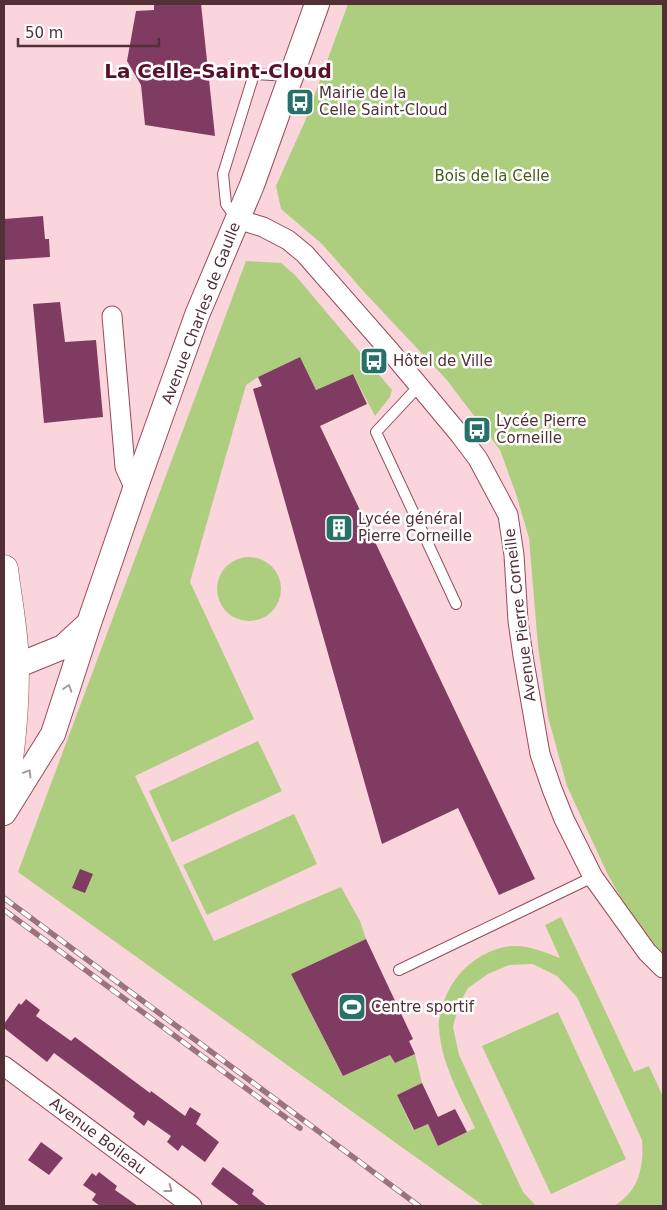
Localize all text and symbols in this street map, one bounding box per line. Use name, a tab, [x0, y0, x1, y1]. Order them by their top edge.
scale bar	[18, 15, 159, 47]
text: 50 m	[25, 24, 63, 42]
district label: La Celle-Saint-Cloud	[104, 59, 332, 83]
place label: Mairie de la Celle Saint-Cloud	[319, 84, 448, 119]
bus stop icon: Mairie de la Celle Saint-Cloud	[285, 87, 315, 117]
park label: Bois de la Celle	[434, 167, 550, 185]
street label: Avenue Charles de Gaulle	[158, 220, 244, 406]
bus stop icon: Hôtel de Ville	[359, 346, 389, 376]
place label: Hôtel de Ville	[393, 352, 493, 370]
place label: Lycée Pierre Corneille	[496, 412, 586, 447]
bus stop icon: Lycée Pierre Corneille	[462, 415, 492, 445]
place label: Lycée général Pierre Corneille	[358, 510, 472, 545]
building icon: Lycée général Pierre Corneille	[324, 513, 354, 543]
street label: Avenue Pierre Corneille	[500, 527, 540, 703]
one-way arrow	[62, 684, 72, 692]
one-way arrow	[21, 770, 31, 779]
sports icon: Centre sportif	[337, 992, 367, 1022]
place label: Centre sportif	[371, 998, 475, 1016]
street label: Avenue Boileau	[46, 1094, 150, 1178]
one-way arrow	[163, 1184, 172, 1192]

